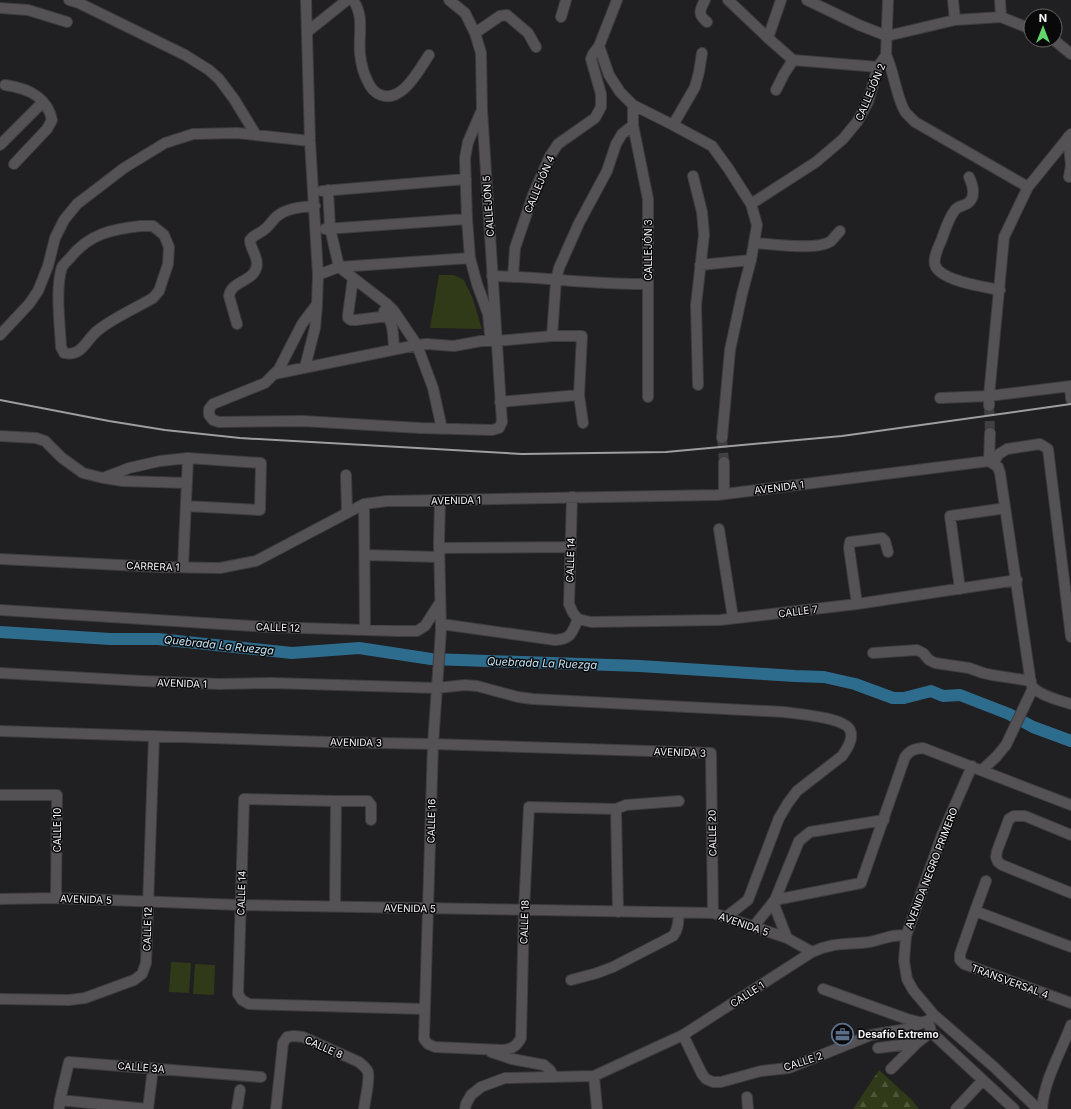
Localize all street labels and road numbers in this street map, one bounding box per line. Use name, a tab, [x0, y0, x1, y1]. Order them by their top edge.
street label: CALLEJÓN 2	[852, 61, 887, 122]
street label: CALLEJÓN 4	[521, 153, 557, 215]
street label: CALLEJÓN 5	[479, 175, 496, 237]
street label: CALLEJÓN 3	[641, 219, 654, 281]
street label: AVENIDA 1	[753, 478, 805, 496]
street label: AVENIDA 1	[431, 494, 481, 506]
street label: CALLE 14	[563, 537, 577, 583]
street label: CARRERA 1	[126, 559, 180, 573]
street label: CALLE 7	[778, 603, 819, 619]
street label: CALLE 12	[256, 620, 300, 634]
street label: AVENIDA 1	[157, 676, 207, 690]
street label: AVENIDA 3	[330, 736, 382, 748]
street label: AVENIDA 3	[654, 745, 706, 759]
street label: CALLE 16	[425, 799, 437, 843]
street label: AVENIDA NEGRO PRIMERO	[902, 806, 960, 930]
street label: CALLE 10	[51, 808, 63, 852]
street label: CALLE 20	[706, 810, 718, 856]
street label: CALLE 14	[234, 870, 248, 916]
street label: AVENIDA 5	[60, 892, 112, 906]
street label: CALLE 18	[517, 900, 531, 944]
street label: AVENIDA 5	[384, 902, 436, 914]
street label: CALLE 12	[140, 907, 154, 951]
street label: AVENIDA 5	[717, 910, 771, 938]
street label: TRANSVERSAL 4	[970, 961, 1050, 1001]
street label: CALLE 1	[728, 979, 766, 1009]
street label: CALLE 8	[303, 1033, 345, 1061]
street label: CALLE 2	[782, 1049, 824, 1073]
street label: CALLE 3A	[117, 1059, 165, 1075]

